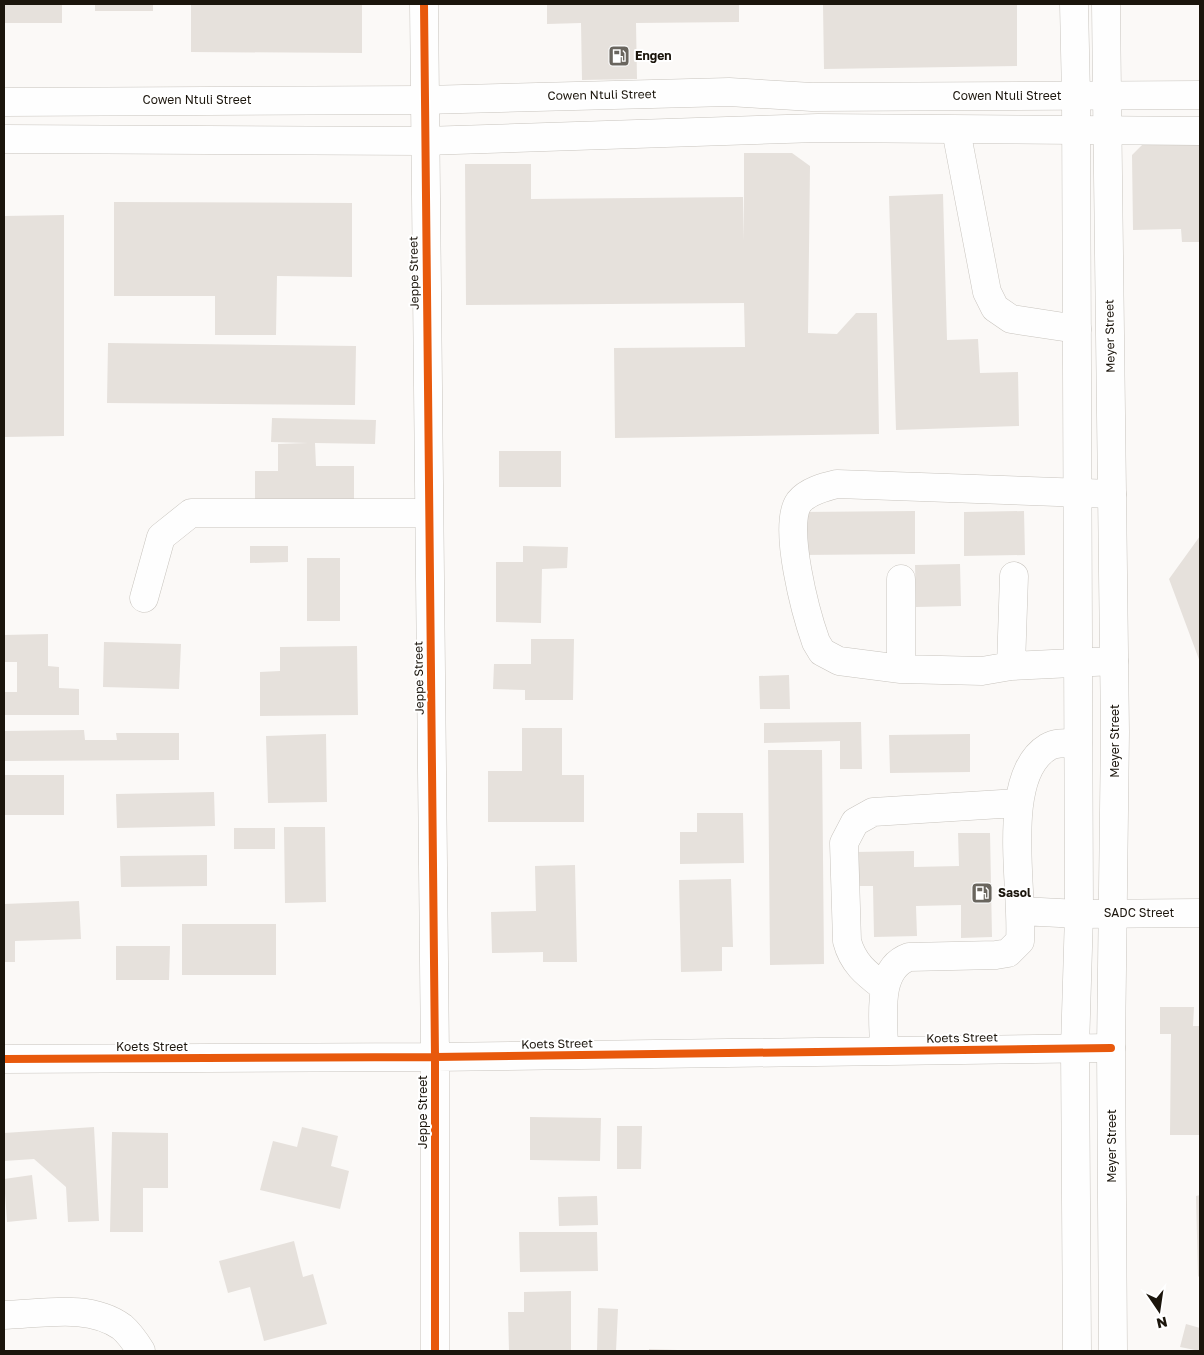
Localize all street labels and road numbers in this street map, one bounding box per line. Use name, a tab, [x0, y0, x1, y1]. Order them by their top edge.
street label: Cowen Ntuli Street	[547, 86, 657, 103]
street label: Cowen Ntuli Street	[953, 88, 1062, 103]
street label: Cowen Ntuli Street	[143, 92, 252, 107]
street label: Jeppe Street	[405, 236, 422, 310]
street label: Meyer Street	[1101, 299, 1118, 373]
street label: Jeppe Street	[410, 641, 427, 715]
street label: Meyer Street	[1107, 704, 1122, 778]
street label: SADC Street	[1104, 905, 1175, 920]
street label: Koets Street	[926, 1029, 998, 1046]
street label: Koets Street	[521, 1035, 593, 1052]
street label: Koets Street	[116, 1039, 188, 1054]
street label: Jeppe Street	[415, 1075, 430, 1149]
street label: Meyer Street	[1104, 1109, 1119, 1183]

